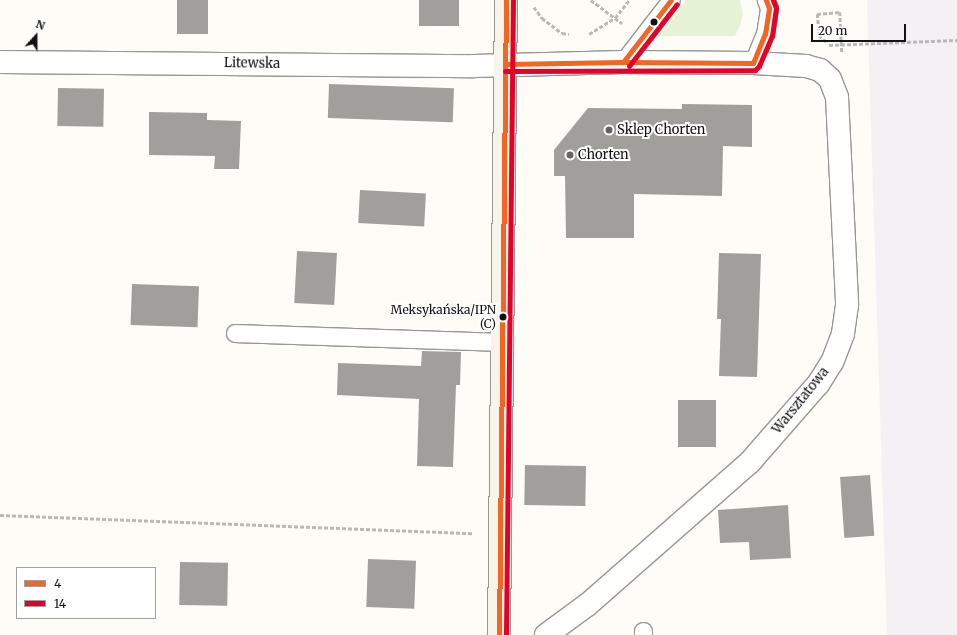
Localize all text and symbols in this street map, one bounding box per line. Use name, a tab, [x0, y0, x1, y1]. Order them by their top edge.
north arrow	[16, 16, 56, 56]
scale bar	[813, 16, 908, 42]
text: N	[34, 17, 47, 33]
unlabelled marker	[649, 17, 659, 27]
text: 20 m	[818, 23, 847, 38]
street label: Litewska	[224, 56, 280, 72]
place label: Sklep Chorten	[617, 122, 705, 138]
marker: Sklep Chorten	[604, 125, 614, 135]
place label: Chorten	[578, 147, 629, 163]
marker: Chorten	[565, 150, 575, 160]
place label: Meksykańska/IPN (C)	[391, 303, 496, 331]
marker: Meksykańska/IPN (C)	[498, 312, 508, 322]
street label: Warsztatowa	[769, 365, 833, 437]
legend	[16, 567, 156, 619]
text: 4	[54, 576, 61, 591]
text: 14	[54, 596, 66, 611]

